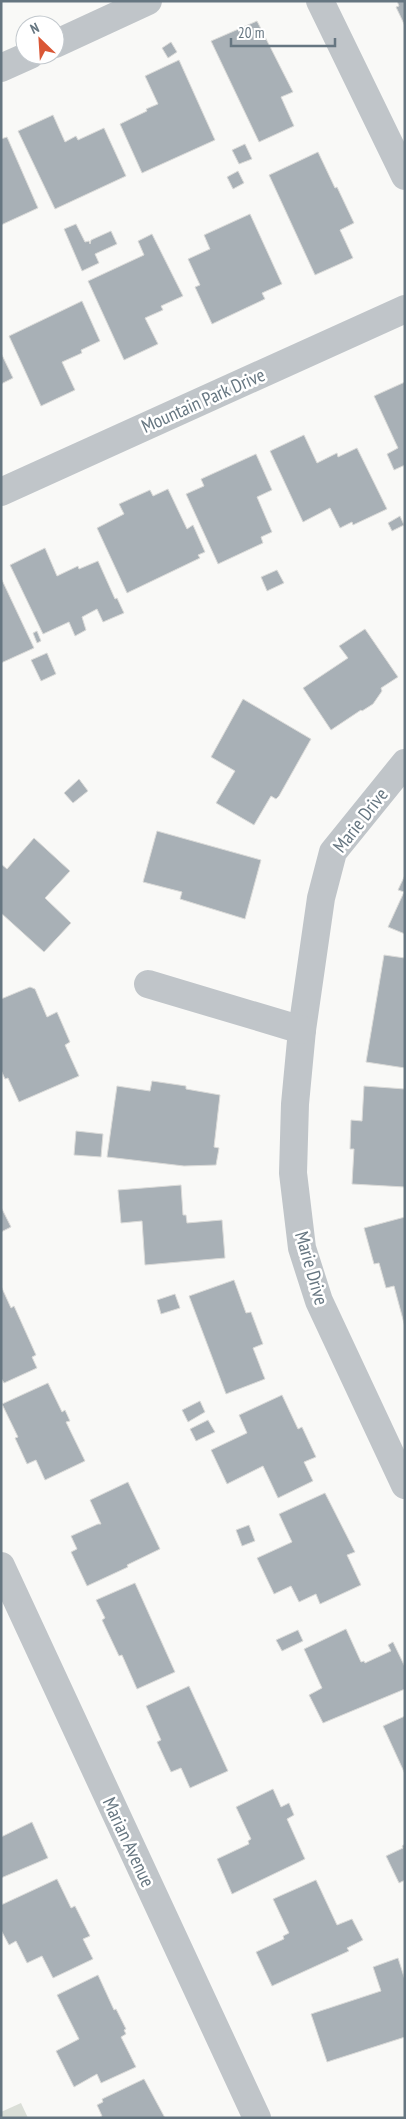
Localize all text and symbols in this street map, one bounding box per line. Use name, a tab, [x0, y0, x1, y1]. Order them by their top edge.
north arrow	[15, 15, 65, 65]
scale bar	[231, 15, 335, 47]
text: N	[27, 18, 42, 38]
text: 20 m	[238, 23, 264, 42]
street label: Mountain Park Drive	[138, 362, 269, 438]
street label: Marie Drive	[327, 783, 393, 857]
street label: Marie Drive	[290, 1228, 334, 1308]
street label: Marian Avenue	[98, 1793, 160, 1891]

